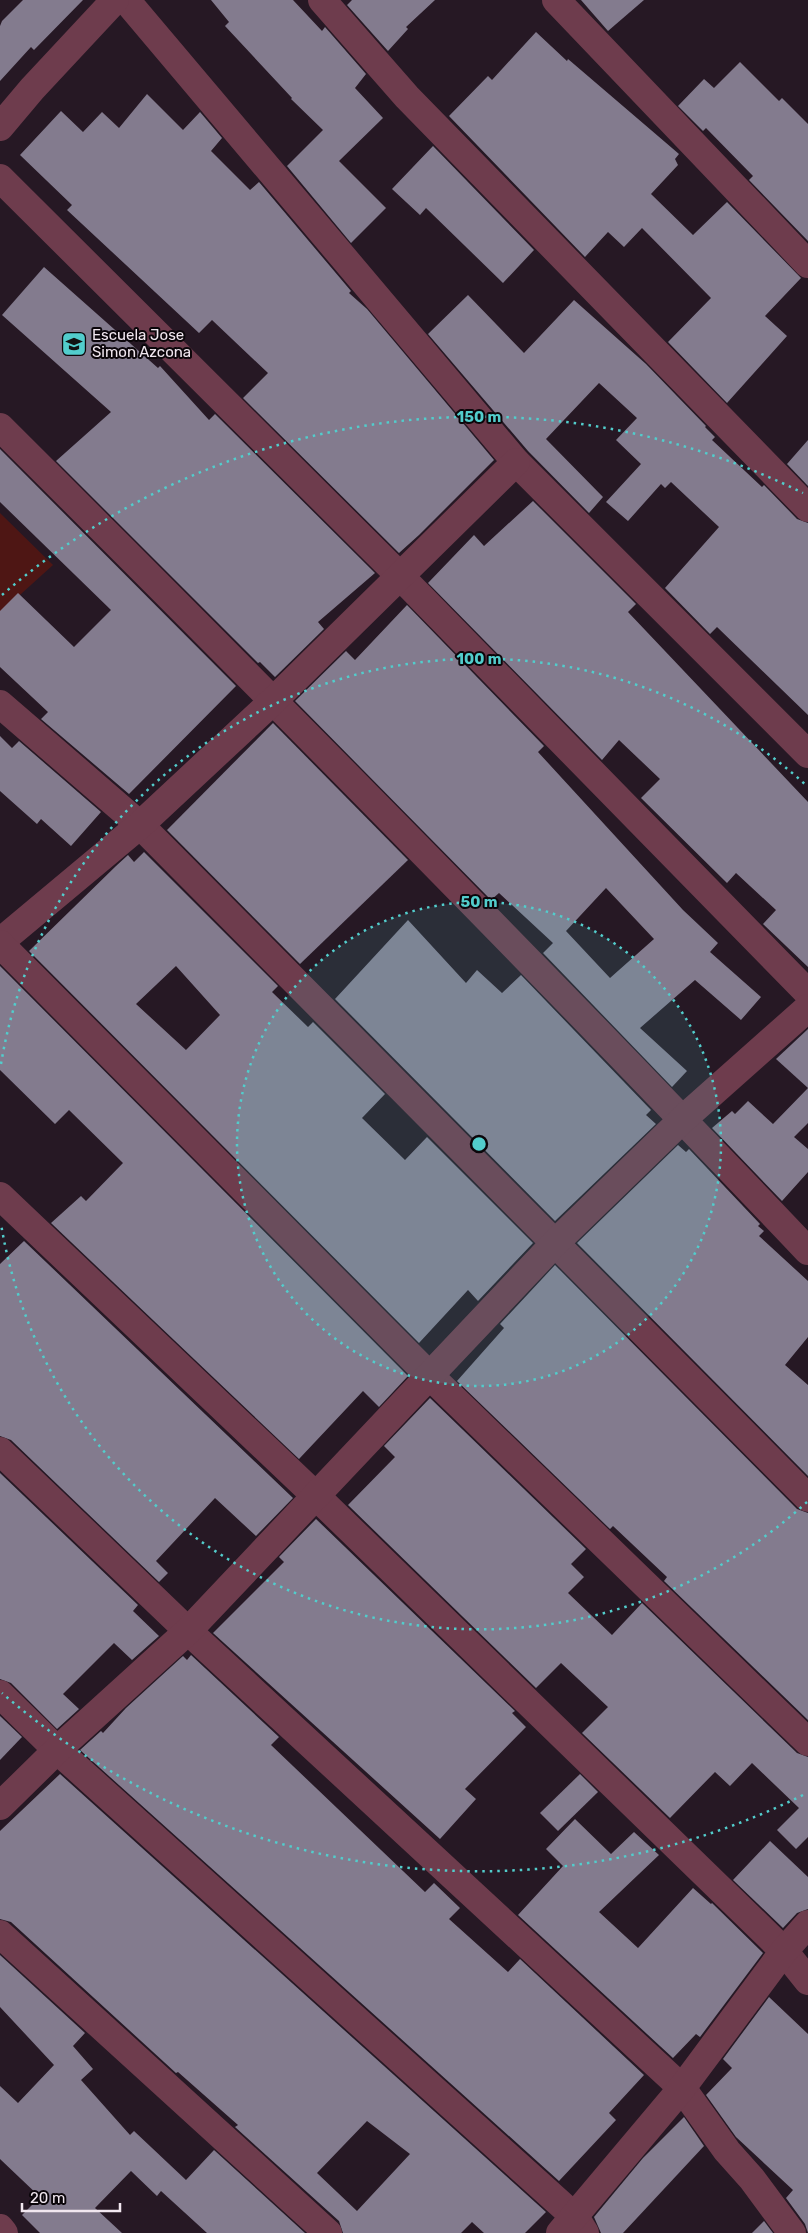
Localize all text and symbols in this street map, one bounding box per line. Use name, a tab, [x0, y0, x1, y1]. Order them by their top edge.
place label: Escuela Jose Simon Azcona	[92, 326, 191, 361]
school or university icon: Escuela Jose Simon Azcona	[61, 331, 87, 357]
text: 150 m	[457, 408, 501, 426]
text: 100 m	[457, 650, 501, 668]
text: 50 m	[461, 893, 497, 911]
centre of rings	[470, 1135, 488, 1153]
scale bar	[22, 2180, 120, 2212]
text: 20 m	[30, 2189, 65, 2207]

